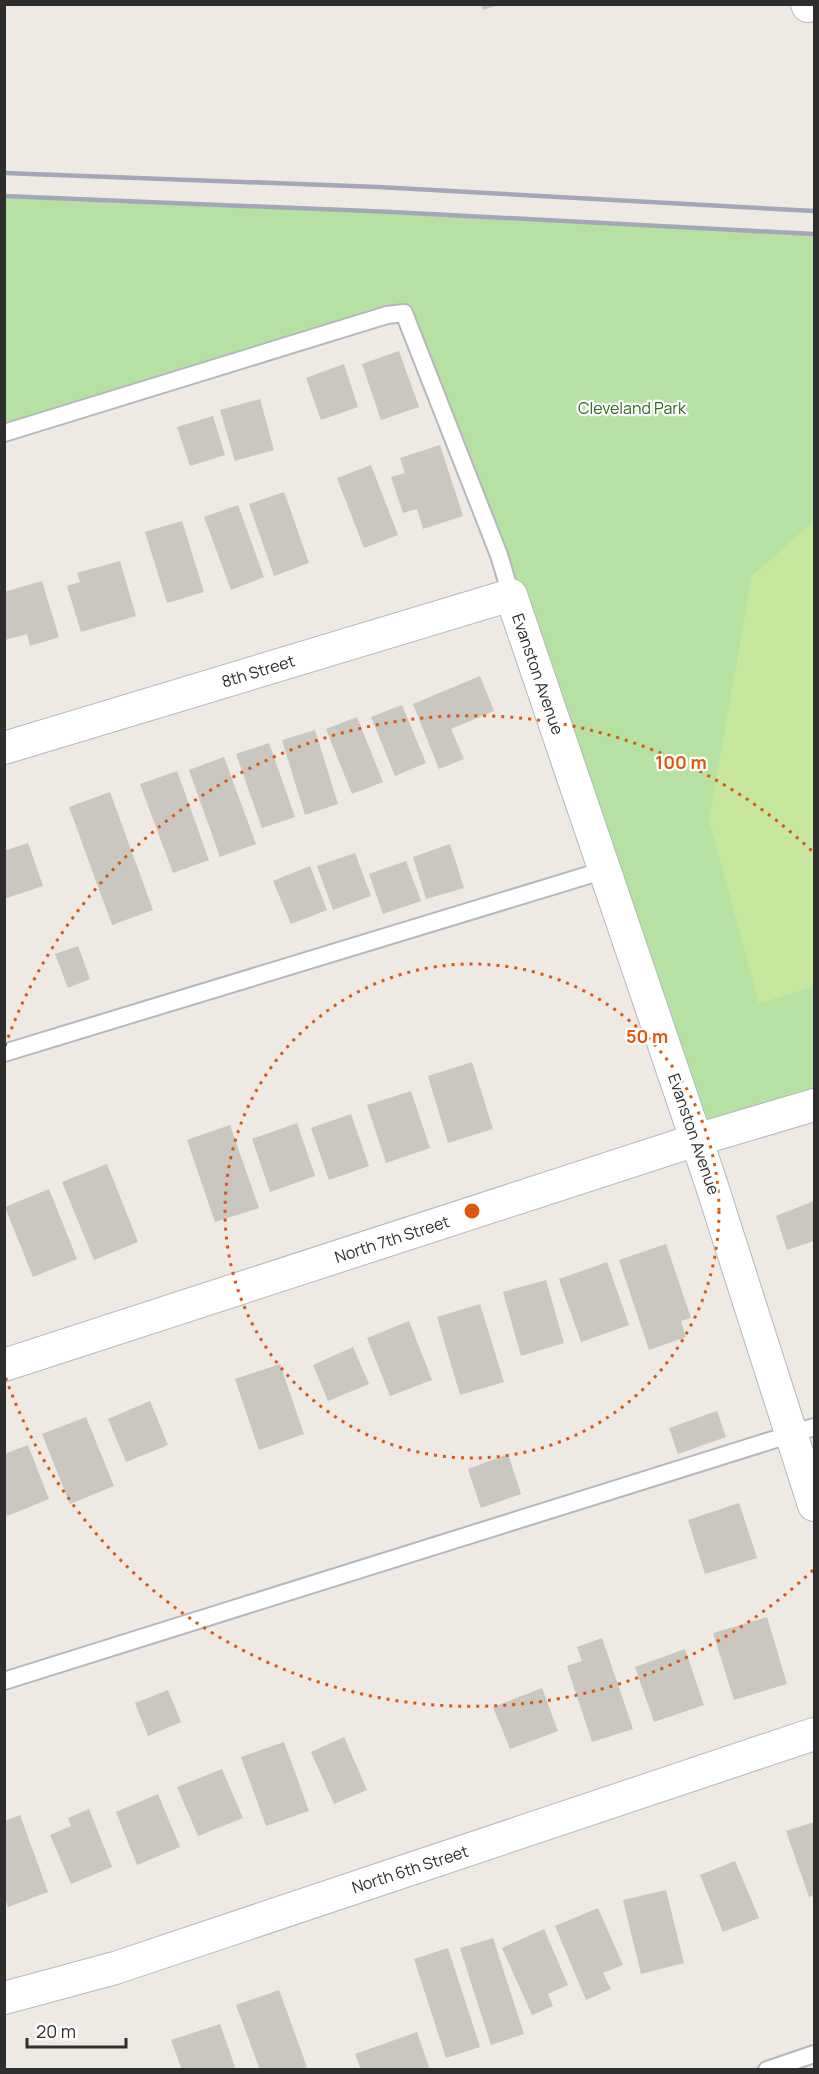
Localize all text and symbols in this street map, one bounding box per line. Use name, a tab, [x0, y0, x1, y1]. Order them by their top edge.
park label: Cleveland Park	[578, 397, 687, 419]
street label: Evanston Avenue	[507, 611, 569, 737]
street label: 8th Street	[219, 649, 297, 693]
text: 100 m	[655, 750, 707, 774]
text: 50 m	[626, 1024, 668, 1048]
street label: Evanston Avenue	[663, 1071, 725, 1197]
centre of rings	[462, 1201, 482, 1221]
street label: North 7th Street	[332, 1210, 452, 1268]
street label: North 6th Street	[349, 1840, 471, 1898]
scale bar	[27, 2011, 126, 2049]
text: 20 m	[36, 2019, 76, 2043]

